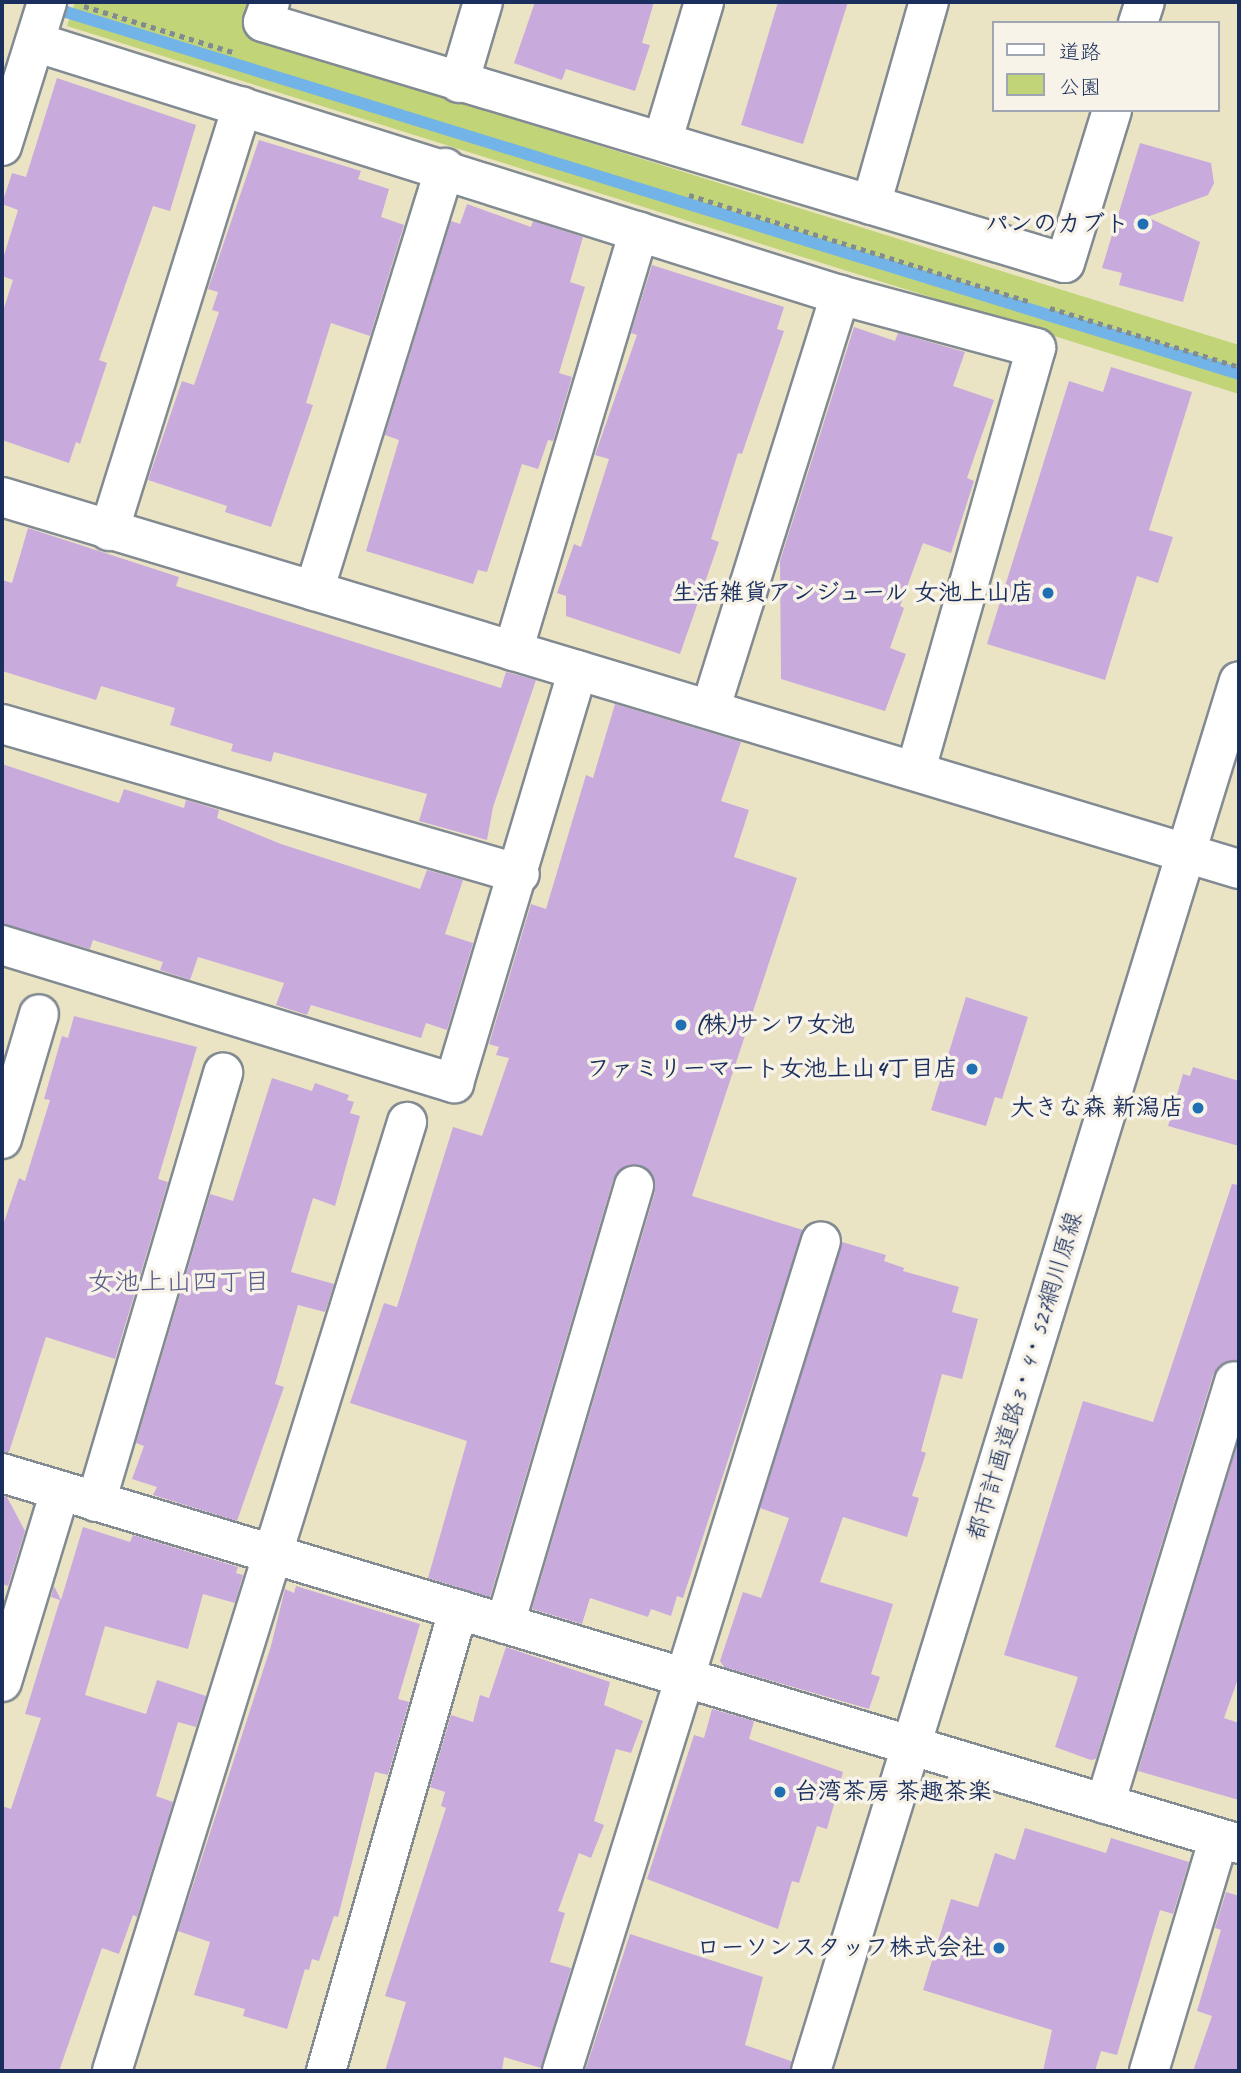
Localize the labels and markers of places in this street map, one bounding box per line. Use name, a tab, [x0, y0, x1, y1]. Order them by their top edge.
place label: パンのカブト	[985, 210, 1129, 238]
marker: パンのカブト	[1135, 216, 1151, 232]
place label: 生活雑貨アンジュール 女池上山店	[669, 579, 1034, 607]
marker: 生活雑貨アンジュール 女池上山店	[1040, 585, 1056, 601]
place label: (株)サンワ女池	[695, 1011, 855, 1039]
marker: (株)サンワ女池	[673, 1017, 689, 1033]
place label: ファミリーマート女池上山4丁目店	[587, 1055, 958, 1083]
marker: ファミリーマート女池上山4丁目店	[964, 1061, 980, 1077]
place label: 大きな森 新潟店	[1010, 1094, 1184, 1122]
marker: 大きな森 新潟店	[1190, 1100, 1206, 1116]
place label: 台湾茶房 茶趣茶楽	[794, 1778, 992, 1806]
marker: 台湾茶房 茶趣茶楽	[772, 1784, 788, 1800]
place label: ローソンスタッフ株式会社	[697, 1934, 985, 1962]
marker: ローソンスタッフ株式会社	[991, 1940, 1007, 1956]

